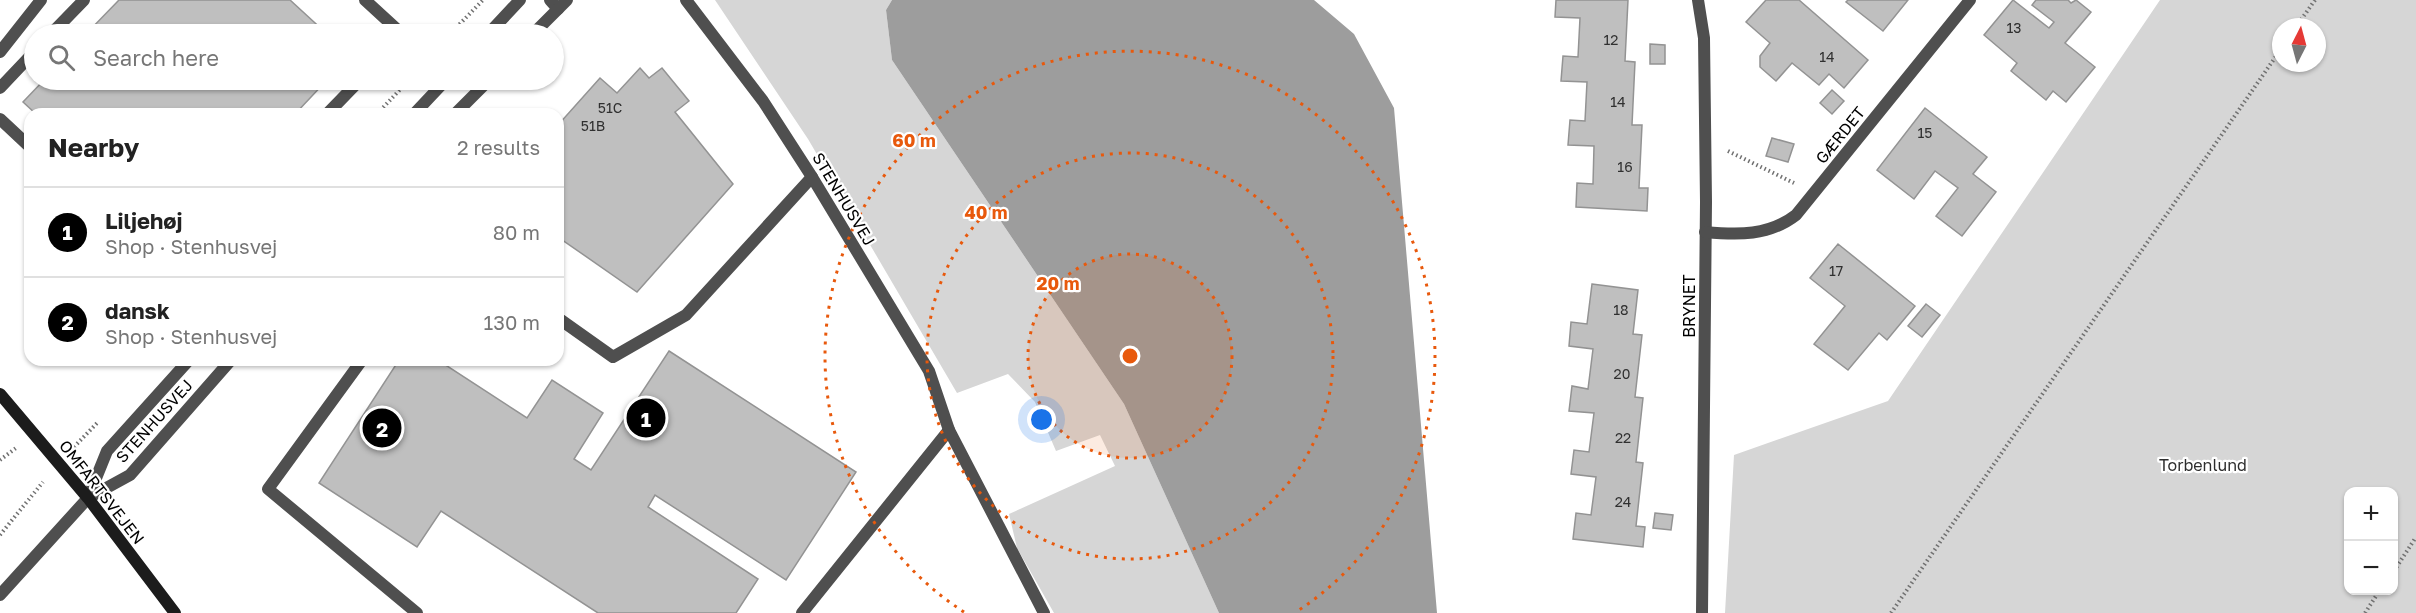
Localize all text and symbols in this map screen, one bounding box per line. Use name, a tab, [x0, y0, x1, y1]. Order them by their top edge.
north arrow	[2272, 18, 2326, 72]
house number: 13	[2007, 19, 2021, 36]
search box	[24, 24, 564, 90]
house number: 12	[1604, 31, 1618, 48]
icon: search	[45, 41, 78, 74]
text: Search here	[93, 44, 219, 71]
house number: 14	[1819, 48, 1835, 65]
house number: 14	[1610, 93, 1626, 110]
house number: 51C	[598, 99, 622, 116]
street label: GÆRDET	[1811, 102, 1869, 168]
house number: 51B	[581, 117, 605, 134]
house number: 15	[1918, 124, 1932, 141]
text: 60 m	[892, 129, 936, 151]
text: Nearby	[48, 132, 139, 163]
text: 2 results	[457, 135, 540, 159]
street label: STENHUSVEJ	[808, 149, 880, 249]
house number: 16	[1617, 158, 1633, 175]
text: 40 m	[964, 201, 1008, 223]
text: Liljehøj	[105, 207, 182, 234]
text: 1	[62, 220, 73, 244]
text: 80 m	[493, 220, 540, 244]
text: Shop · Stenhusvej	[105, 234, 277, 258]
house number: 17	[1829, 262, 1843, 279]
text: 20 m	[1037, 272, 1079, 294]
street label: BRYNET	[1679, 274, 1699, 338]
text: dansk	[105, 297, 170, 324]
house number: 18	[1613, 301, 1629, 318]
text: 2	[61, 310, 74, 334]
text: 130 m	[484, 310, 540, 334]
text: Shop · Stenhusvej	[105, 324, 277, 348]
centre of rings	[1120, 346, 1140, 366]
house number: 20	[1614, 365, 1630, 382]
street label: STENHUSVEJ	[111, 375, 197, 467]
pin: 1	[626, 396, 666, 440]
your location	[1027, 405, 1056, 434]
pin: 2	[362, 406, 401, 450]
house number: 22	[1615, 429, 1631, 446]
street label: OMFARTSVEJEN	[55, 436, 149, 548]
park label: Torbenlund	[2159, 455, 2247, 475]
map controls	[2344, 487, 2398, 595]
button: +	[2344, 487, 2398, 541]
house number: 24	[1615, 493, 1631, 510]
button: −	[2344, 541, 2398, 595]

